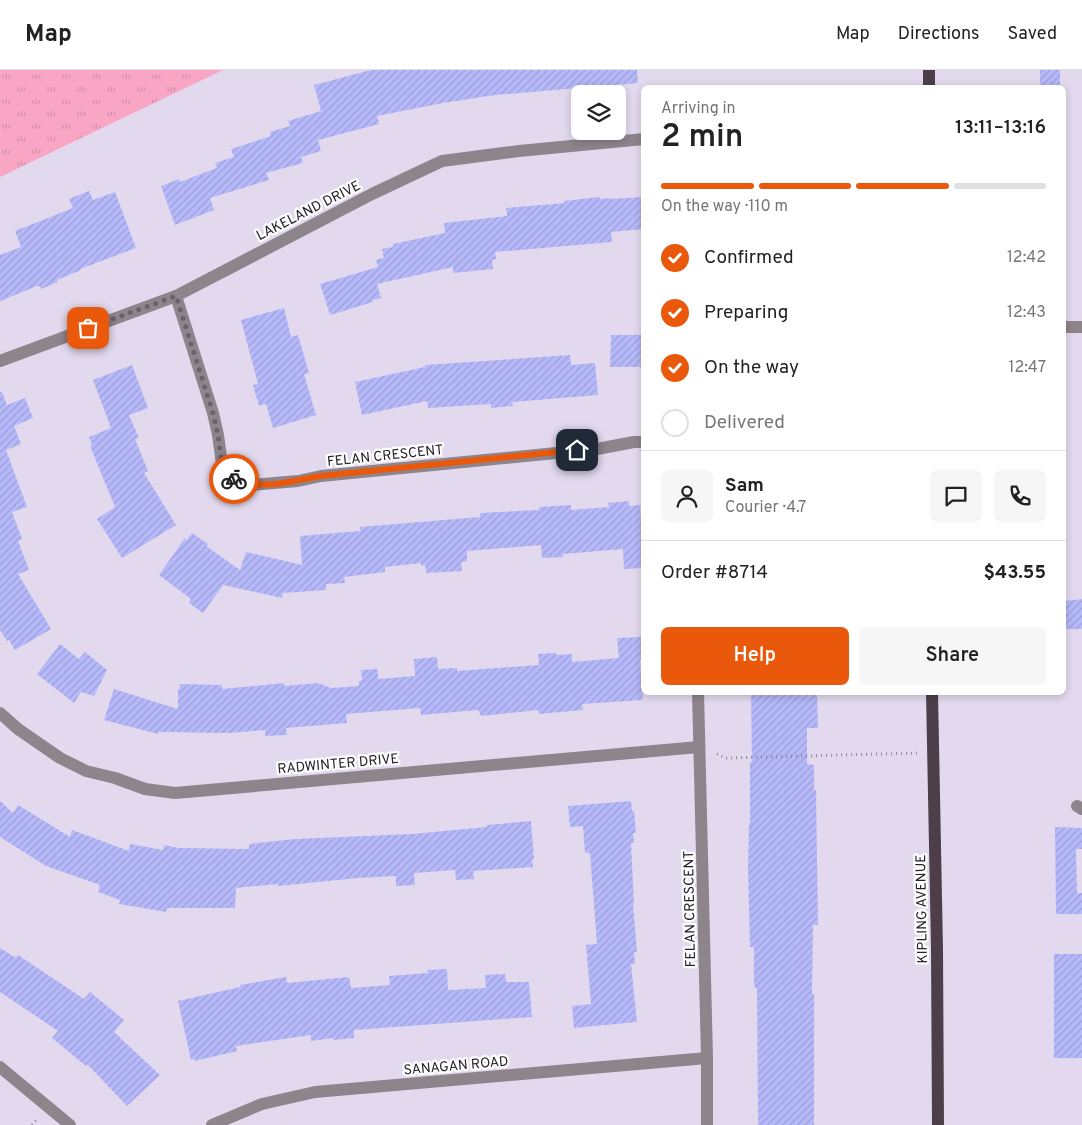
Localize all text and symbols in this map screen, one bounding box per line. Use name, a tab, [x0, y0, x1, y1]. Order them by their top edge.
text: Map	[25, 20, 72, 50]
text: Map	[836, 23, 870, 46]
text: Directions	[898, 23, 980, 46]
text: Saved	[1008, 23, 1057, 46]
map controls	[571, 85, 626, 140]
button: layers	[571, 85, 626, 140]
text: Arriving in	[661, 99, 736, 119]
text: 13:11–13:16	[955, 116, 1046, 140]
text: 2 min	[661, 118, 743, 158]
street label: LAKELAND DRIVE	[254, 178, 364, 245]
text: On the way · 110 m	[661, 197, 788, 217]
icon: check	[661, 244, 689, 272]
text: Confirmed	[704, 246, 794, 270]
text: 12:42	[1007, 248, 1046, 268]
icon: check	[661, 299, 689, 327]
text: Preparing	[704, 301, 788, 325]
text: 12:43	[1007, 303, 1046, 323]
pin	[67, 307, 109, 349]
icon: bag	[74, 314, 102, 342]
icon: check	[661, 354, 689, 382]
text: On the way	[704, 356, 799, 380]
text: 12:47	[1009, 358, 1046, 378]
text: Delivered	[704, 411, 785, 435]
pin	[556, 429, 598, 471]
icon: home	[563, 436, 591, 464]
street label: FELAN CRESCENT	[326, 442, 444, 471]
courier	[209, 454, 259, 504]
icon: bike	[220, 465, 248, 493]
button: person	[661, 470, 713, 522]
button: chat	[930, 470, 982, 522]
button: phone	[994, 470, 1046, 522]
text: Sam	[725, 474, 764, 498]
text: Courier · 4.7	[725, 498, 806, 518]
text: Order #8714	[661, 561, 768, 585]
text: $43.55	[984, 561, 1046, 585]
button: Help	[661, 627, 849, 685]
button: Share	[859, 627, 1046, 685]
street label: RADWINTER DRIVE	[277, 751, 399, 778]
street label: FELAN CRESCENT	[681, 850, 700, 968]
street label: KIPLING AVENUE	[913, 854, 932, 964]
street label: SANAGAN ROAD	[403, 1053, 509, 1080]

